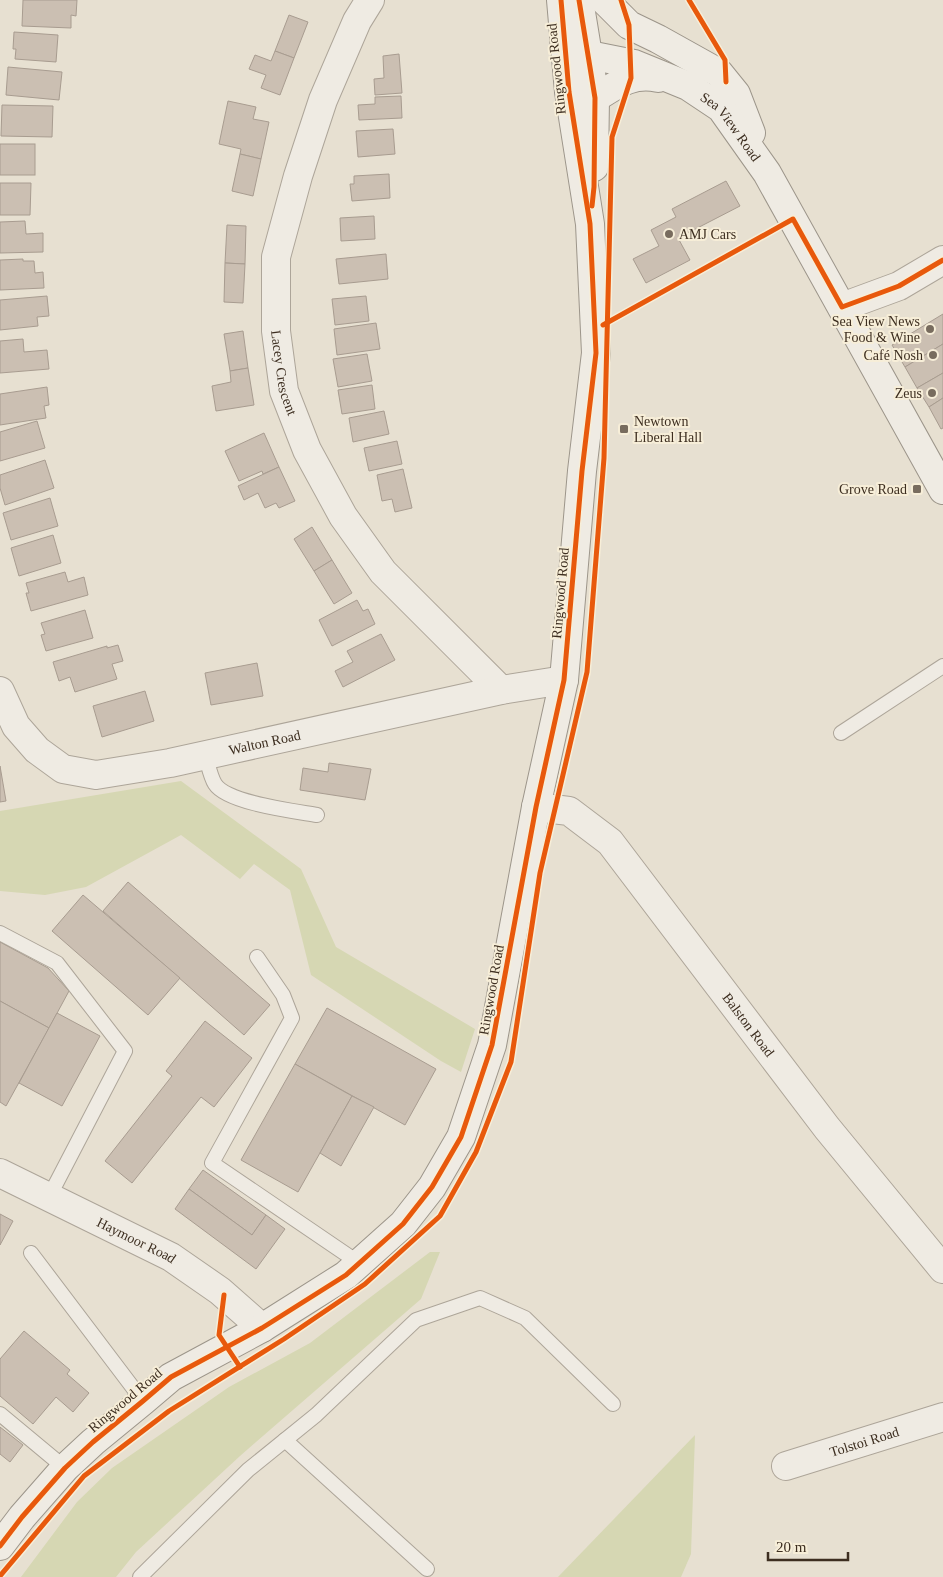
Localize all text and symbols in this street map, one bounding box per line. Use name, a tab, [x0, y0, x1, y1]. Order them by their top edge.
street label: Ringwood Road	[544, 23, 569, 115]
street label: Sea View Road	[698, 89, 763, 164]
place label: AMJ Cars	[679, 227, 736, 242]
marker: AMJ Cars	[663, 228, 675, 240]
place label: Sea View News Food & Wine	[832, 314, 920, 345]
marker: Sea View News Food & Wine	[924, 323, 936, 335]
street label: Lacey Crescent	[268, 329, 300, 417]
place label: Café Nosh	[864, 348, 923, 363]
marker: Café Nosh	[927, 349, 939, 361]
place label: Zeus	[895, 386, 922, 401]
marker: Zeus	[926, 387, 938, 399]
place label: Newtown Liberal Hall	[634, 414, 702, 445]
marker: Newtown Liberal Hall	[618, 423, 630, 435]
place label: Grove Road	[839, 482, 907, 497]
marker: Grove Road	[911, 483, 923, 495]
street label: Ringwood Road	[549, 547, 572, 639]
street label: Walton Road	[227, 727, 302, 758]
street label: Ringwood Road	[476, 944, 507, 1036]
street label: Balston Road	[719, 990, 777, 1060]
street label: Haymoor Road	[94, 1215, 179, 1266]
street label: Ringwood Road	[85, 1365, 165, 1436]
street label: Tolstoi Road	[828, 1424, 901, 1460]
scale bar	[768, 1530, 848, 1562]
text: 20 m	[776, 1539, 807, 1555]

